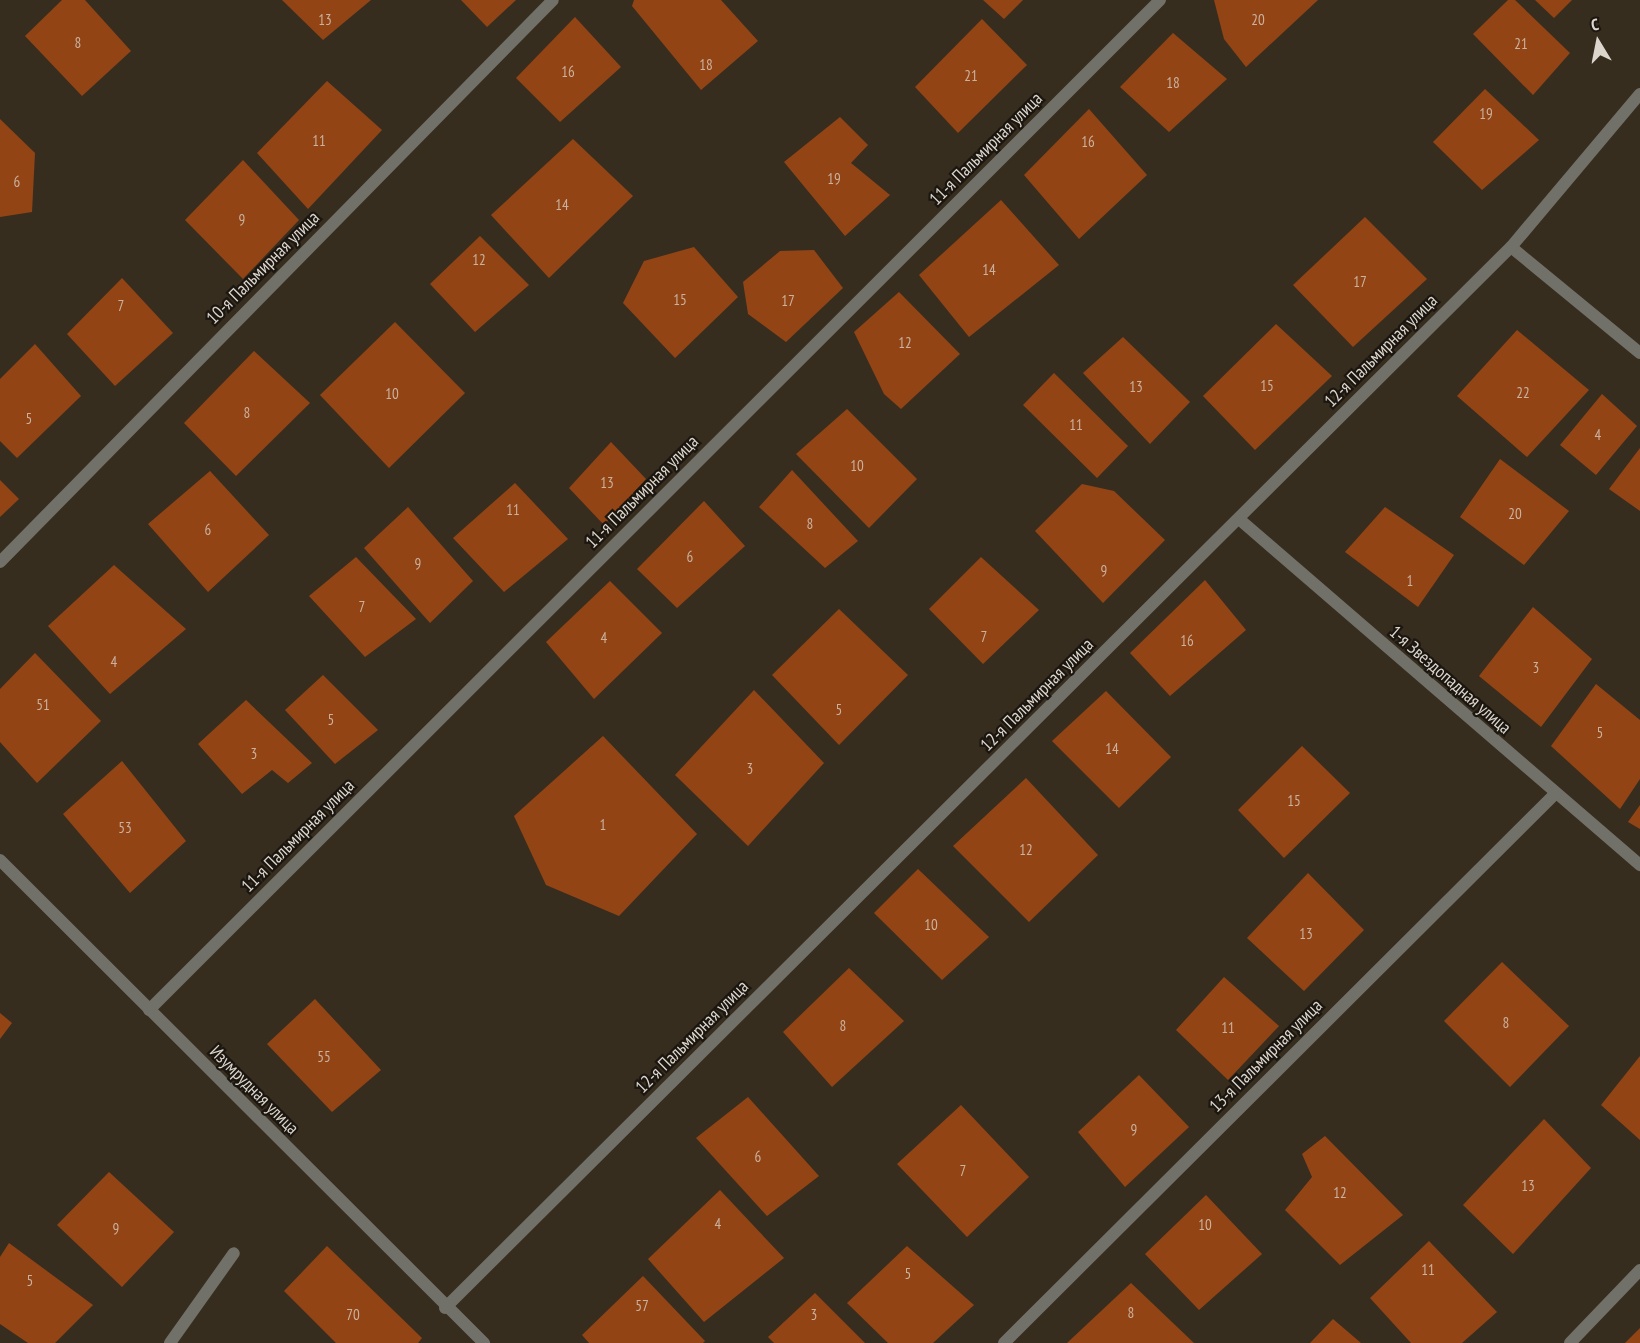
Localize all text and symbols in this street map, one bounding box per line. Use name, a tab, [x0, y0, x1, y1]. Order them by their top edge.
house number: 13	[318, 11, 332, 29]
house number: 20	[1251, 11, 1265, 29]
north arrow	[1568, 12, 1628, 72]
text: С	[1590, 14, 1600, 35]
house number: 8	[75, 34, 81, 52]
house number: 21	[1514, 35, 1528, 53]
house number: 18	[699, 56, 713, 74]
house number: 16	[561, 63, 575, 81]
house number: 21	[964, 67, 978, 85]
house number: 18	[1166, 74, 1180, 92]
street label: 11-я Пальмирная улица	[925, 88, 1047, 210]
house number: 19	[1479, 105, 1493, 123]
house number: 11	[312, 132, 326, 150]
house number: 16	[1081, 133, 1095, 151]
house number: 19	[827, 170, 841, 188]
house number: 6	[14, 173, 20, 191]
house number: 14	[555, 196, 569, 214]
street label: 10-я Пальмирная улица	[202, 207, 324, 329]
house number: 9	[239, 211, 245, 229]
house number: 12	[472, 251, 486, 269]
house number: 14	[982, 261, 996, 279]
house number: 17	[1353, 273, 1367, 291]
street label: 12-я Пальмирная улица	[1320, 290, 1442, 412]
house number: 15	[673, 291, 687, 309]
house number: 17	[781, 292, 795, 310]
house number: 7	[118, 297, 124, 315]
house number: 12	[898, 334, 912, 352]
house number: 15	[1260, 377, 1274, 395]
house number: 13	[1129, 378, 1143, 396]
house number: 22	[1516, 384, 1530, 402]
house number: 10	[385, 385, 399, 403]
house number: 8	[244, 404, 250, 422]
house number: 5	[26, 410, 32, 428]
house number: 11	[1069, 416, 1083, 434]
house number: 4	[1595, 426, 1601, 444]
street label: 11-я Пальмирная улица	[581, 431, 703, 553]
house number: 10	[850, 457, 864, 475]
house number: 13	[600, 474, 614, 492]
house number: 11	[506, 501, 520, 519]
house number: 20	[1508, 505, 1522, 523]
house number: 8	[807, 515, 813, 533]
house number: 6	[205, 521, 211, 539]
house number: 6	[687, 548, 693, 566]
house number: 9	[415, 555, 421, 573]
house number: 9	[1101, 562, 1107, 580]
house number: 1	[1407, 572, 1413, 590]
house number: 7	[359, 598, 365, 616]
street label: 1-я Звездопадная улица	[1385, 621, 1515, 739]
house number: 7	[981, 628, 987, 646]
house number: 4	[601, 629, 607, 647]
house number: 16	[1180, 632, 1194, 650]
street label: 12-я Пальмирная улица	[976, 634, 1098, 756]
house number: 4	[111, 653, 117, 671]
house number: 3	[1533, 659, 1539, 677]
house number: 51	[36, 696, 50, 714]
house number: 5	[836, 701, 842, 719]
house number: 5	[328, 711, 334, 729]
house number: 5	[1597, 724, 1603, 742]
house number: 14	[1105, 740, 1119, 758]
house number: 3	[251, 745, 257, 763]
house number: 3	[747, 760, 753, 778]
street label: 11-я Пальмирная улица	[237, 775, 359, 897]
house number: 15	[1287, 792, 1301, 810]
house number: 1	[600, 816, 606, 834]
house number: 53	[118, 819, 132, 837]
house number: 12	[1019, 841, 1033, 859]
house number: 10	[924, 916, 938, 934]
house number: 13	[1299, 925, 1313, 943]
street label: 12-я Пальмирная улица	[631, 976, 753, 1098]
street label: 13-я Пальмирная улица	[1205, 995, 1327, 1117]
house number: 8	[1503, 1014, 1509, 1032]
house number: 8	[840, 1017, 846, 1035]
house number: 11	[1221, 1019, 1235, 1037]
street label: Изумрудная улица	[205, 1041, 303, 1139]
house number: 55	[317, 1048, 331, 1066]
house number: 9	[1131, 1121, 1137, 1139]
house number: 6	[755, 1148, 761, 1166]
house number: 7	[960, 1162, 966, 1180]
house number: 13	[1521, 1177, 1535, 1195]
house number: 12	[1333, 1184, 1347, 1202]
house number: 4	[715, 1215, 721, 1233]
house number: 10	[1198, 1216, 1212, 1234]
house number: 9	[113, 1220, 119, 1238]
house number: 11	[1421, 1261, 1435, 1279]
house number: 5	[905, 1265, 911, 1283]
house number: 5	[27, 1272, 33, 1290]
house number: 57	[635, 1297, 649, 1315]
house number: 8	[1128, 1304, 1134, 1322]
house number: 70	[346, 1306, 360, 1324]
house number: 3	[811, 1306, 817, 1324]

